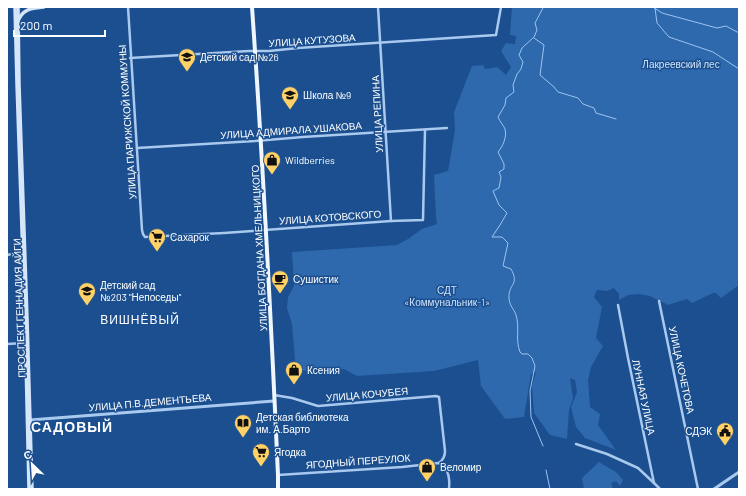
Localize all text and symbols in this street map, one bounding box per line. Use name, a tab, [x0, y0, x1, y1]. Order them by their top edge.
scale bar	[14, 12, 105, 38]
text: 200 m	[20, 18, 52, 32]
street label: УЛИЦА КУТУЗОВА	[268, 31, 356, 49]
street label: УЛИЦА ПАРИЖСКОЙ КОММУНЫ	[116, 44, 138, 200]
school or university icon: Детский сад №26	[177, 47, 197, 72]
place label: Детский сад №26	[200, 51, 279, 63]
park label: Лакреевский лес	[642, 58, 720, 70]
street label: УЛИЦА РЕПИНА	[369, 75, 385, 153]
school or university icon: Школа №9	[280, 85, 300, 110]
place label: Школа №9	[303, 89, 351, 101]
street label: УЛИЦА АДМИРАЛА УШАКОВА	[220, 119, 363, 141]
shop icon: Wildberries	[262, 150, 282, 175]
place label: Wildberries	[285, 154, 335, 166]
street label: УЛИЦА БОГДАНА ХМЕЛЬНИЦКОГО	[249, 164, 269, 332]
street label: УЛИЦА КОТОВСКОГО	[278, 207, 382, 227]
supermarket icon: Сахарок	[147, 227, 167, 252]
place label: Сахарок	[170, 231, 209, 243]
street label: ПРОСПЕКТ ГЕННАДИЯ АЙГИ	[11, 238, 27, 378]
cafe icon: Сушистик	[270, 269, 290, 294]
place label: Сушистик	[293, 273, 339, 285]
place label: Детский сад №203 "Непоседы"	[100, 279, 182, 303]
school or university icon: Детский сад №203 "Непоседы"	[77, 281, 97, 306]
park label: СДТ «Коммунальник-1»	[404, 284, 490, 308]
district label: ВИШНЁВЫЙ	[100, 312, 180, 326]
street label: УЛИЦА КОЧЕТОВА	[667, 325, 697, 415]
street label: ЛУННАЯ УЛИЦА	[630, 358, 658, 436]
shop icon: Ксения	[284, 360, 304, 385]
place label: Ксения	[307, 364, 340, 376]
street label: УЛИЦА КОЧУБЕЯ	[325, 384, 409, 404]
street label: УЛИЦА П.В.ДЕМЕНТЬЕВА	[88, 391, 212, 413]
place label: Детская библиотека им. А.Барто	[256, 411, 349, 435]
library icon: Детская библиотека им. А.Барто	[233, 413, 253, 438]
district label: САДОВЫЙ	[31, 418, 113, 435]
public building icon: СДЭК	[715, 421, 735, 446]
place label: СДЭК	[685, 425, 712, 437]
supermarket icon: Ягодка	[251, 442, 271, 467]
north arrow	[12, 444, 52, 484]
place label: Ягодка	[274, 446, 306, 458]
text: С	[21, 447, 34, 462]
street label: ЯГОДНЫЙ ПЕРЕУЛОК	[305, 451, 411, 471]
shop icon: Веломир	[417, 457, 437, 482]
place label: Веломир	[440, 461, 482, 473]

